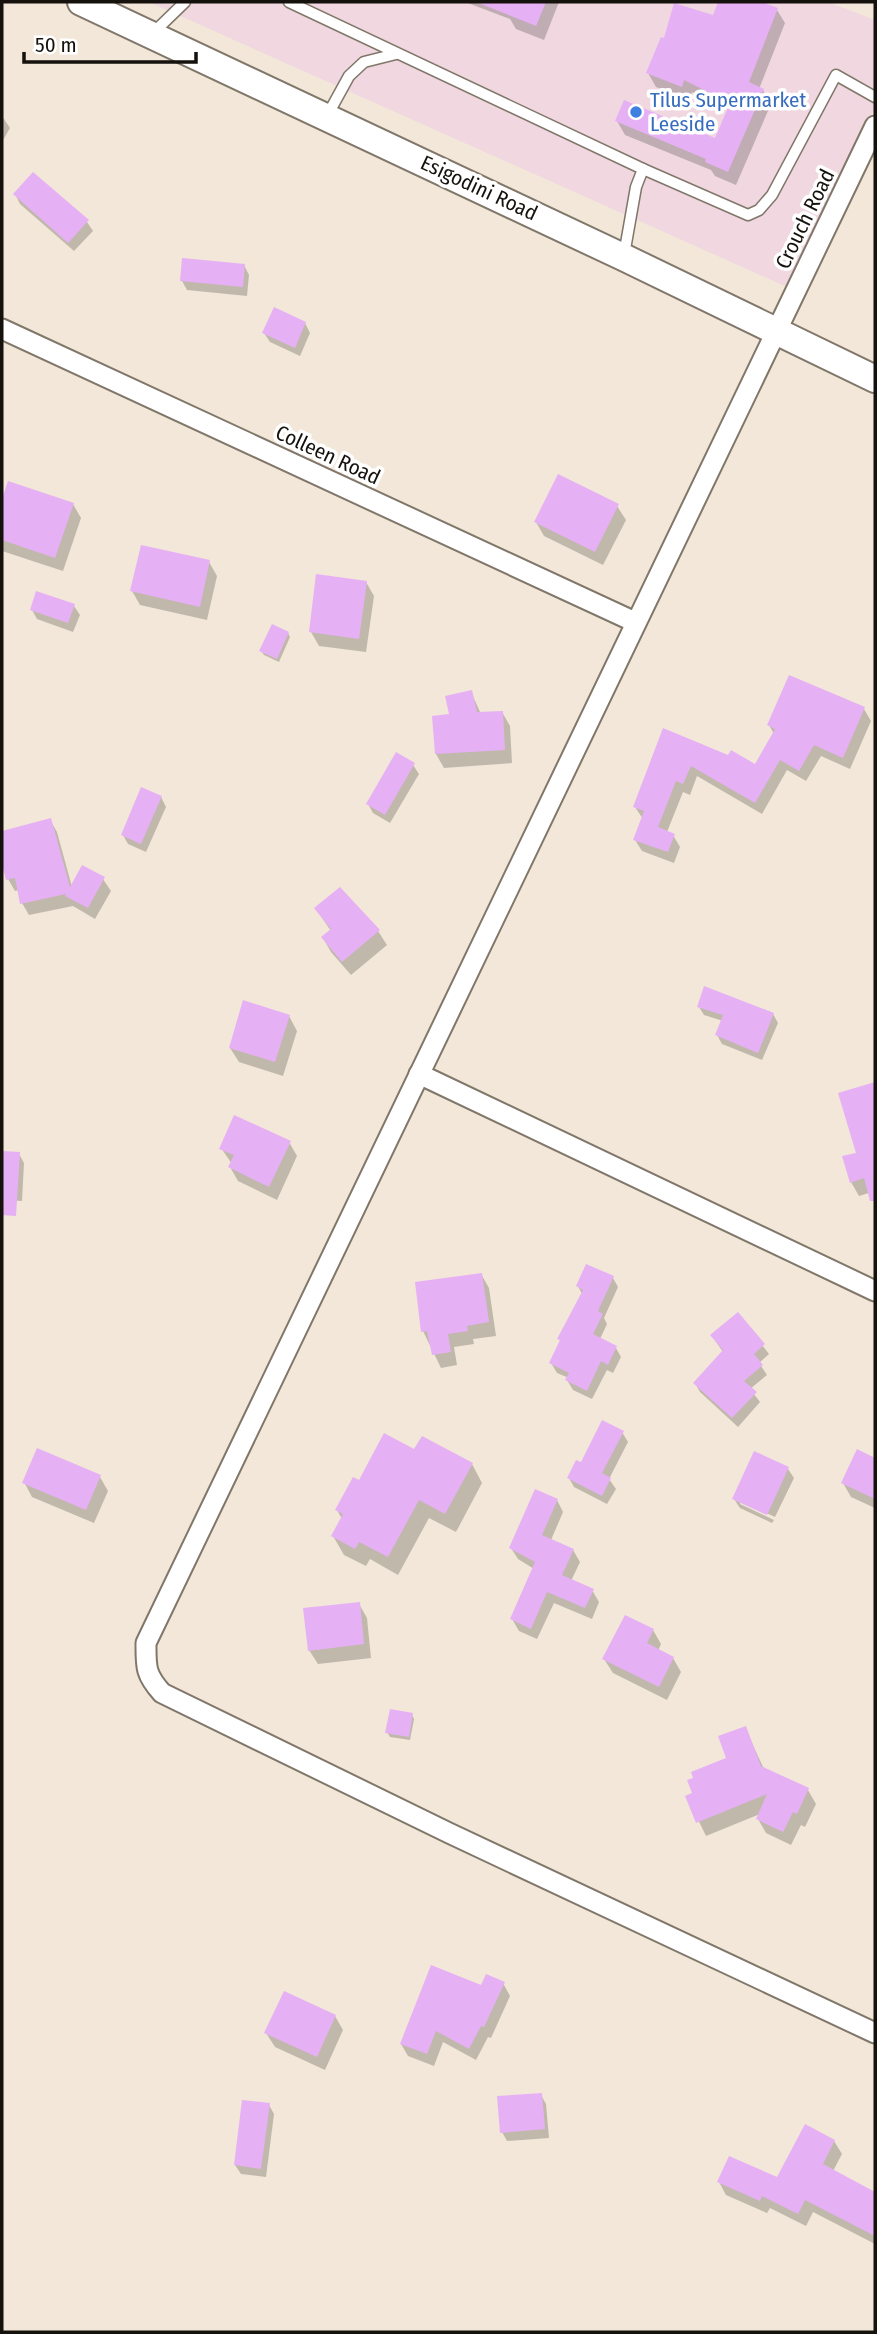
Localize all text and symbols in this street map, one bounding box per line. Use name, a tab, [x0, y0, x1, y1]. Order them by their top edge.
scale bar	[24, 21, 196, 65]
text: 50 m	[35, 32, 77, 58]
place label: Tilus Supermarket Leeside	[650, 87, 806, 137]
marker: Tilus Supermarket Leeside	[628, 104, 644, 120]
street label: Esigodini Road	[416, 150, 542, 226]
street label: Crouch Road	[770, 165, 840, 273]
street label: Colleen Road	[271, 419, 385, 491]

